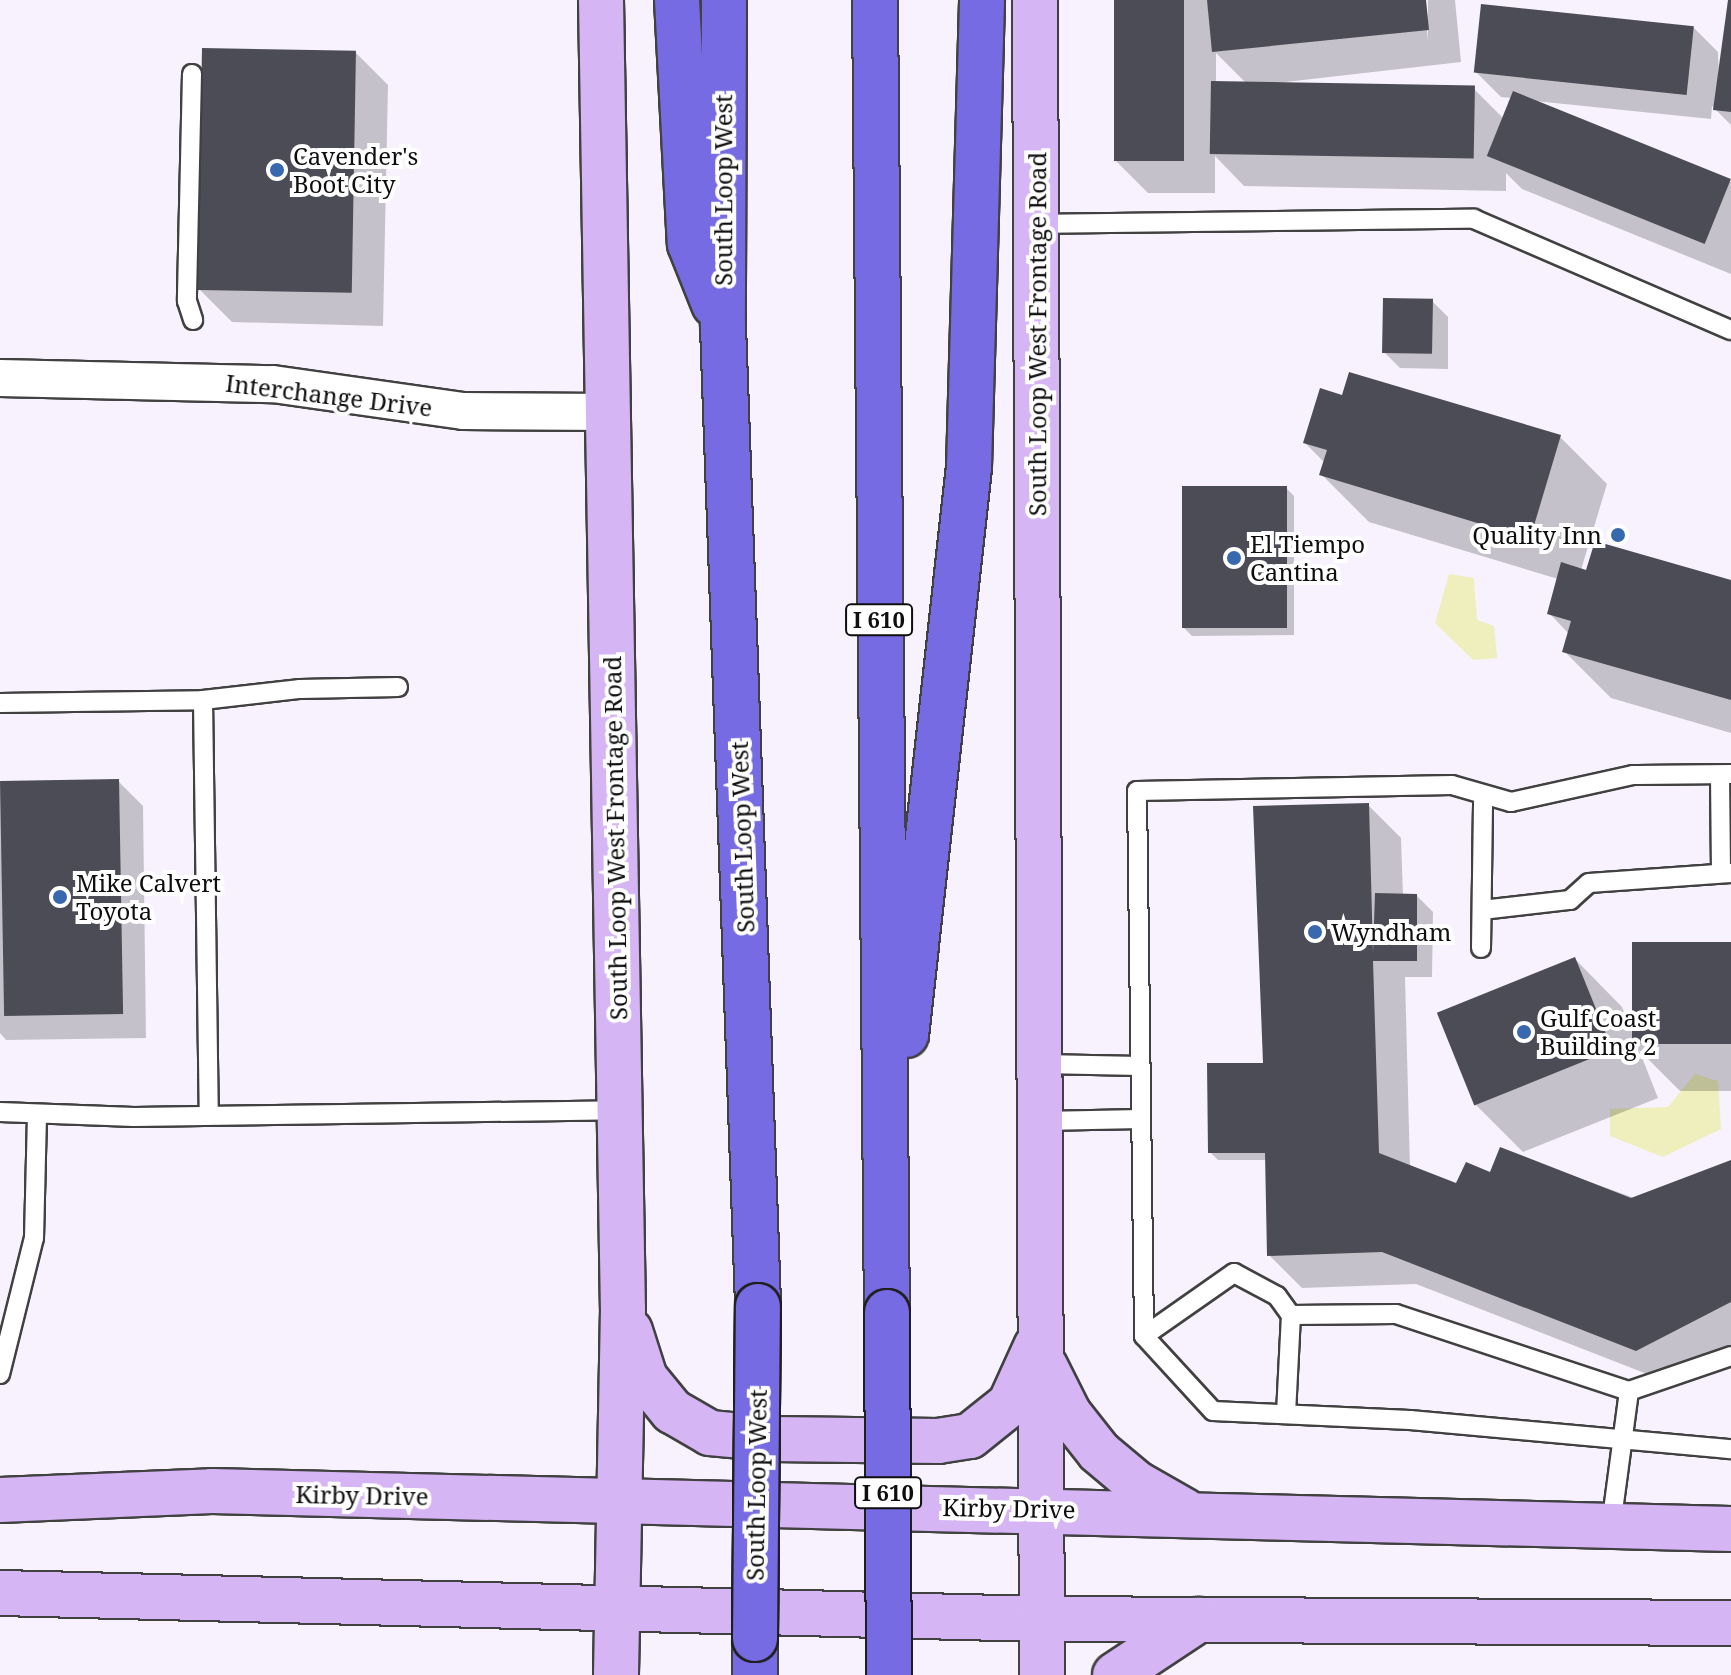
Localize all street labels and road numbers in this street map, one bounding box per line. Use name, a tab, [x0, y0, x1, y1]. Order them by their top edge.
street label: South Loop West	[709, 94, 737, 286]
street label: South Loop West Frontage Road	[1023, 152, 1051, 516]
street label: Interchange Drive	[224, 368, 434, 422]
road number: I 610	[845, 602, 913, 638]
street label: South Loop West Frontage Road	[597, 656, 633, 1020]
street label: South Loop West	[724, 741, 760, 933]
street label: South Loop West	[740, 1389, 772, 1581]
road number: I 610	[854, 1475, 922, 1511]
street label: Kirby Drive	[295, 1479, 429, 1511]
street label: Kirby Drive	[942, 1492, 1076, 1524]

